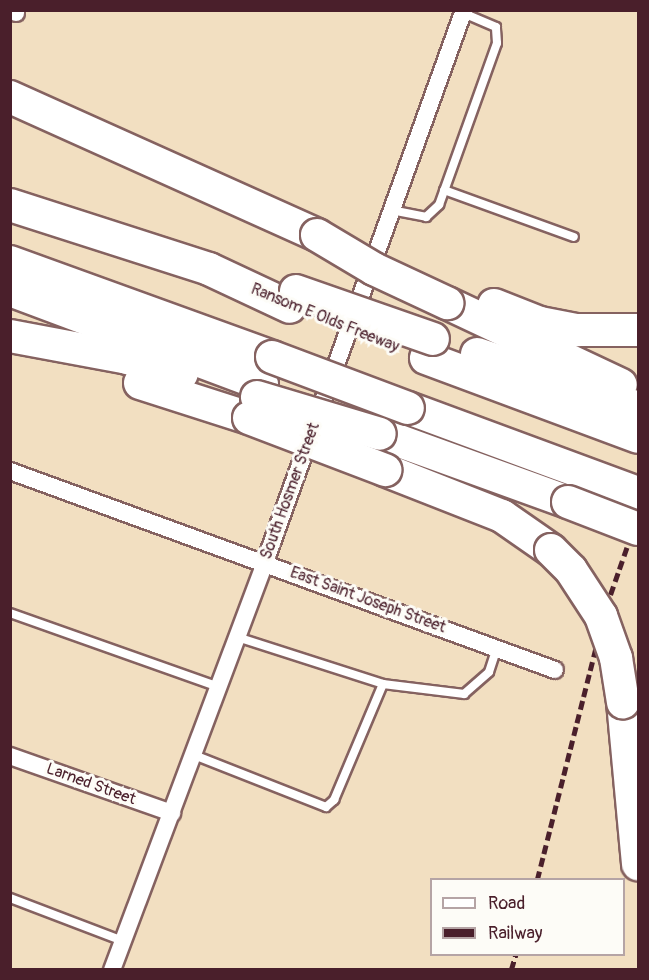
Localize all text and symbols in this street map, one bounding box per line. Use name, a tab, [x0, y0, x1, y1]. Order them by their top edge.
street label: Ransom E Olds Freeway	[248, 280, 402, 356]
street label: South Hosmer Street	[256, 420, 324, 562]
street label: East Saint Joseph Street	[288, 563, 448, 637]
street label: Larned Street	[44, 759, 138, 809]
legend	[430, 878, 625, 956]
text: Road	[488, 892, 525, 915]
text: Railway	[488, 922, 543, 945]

